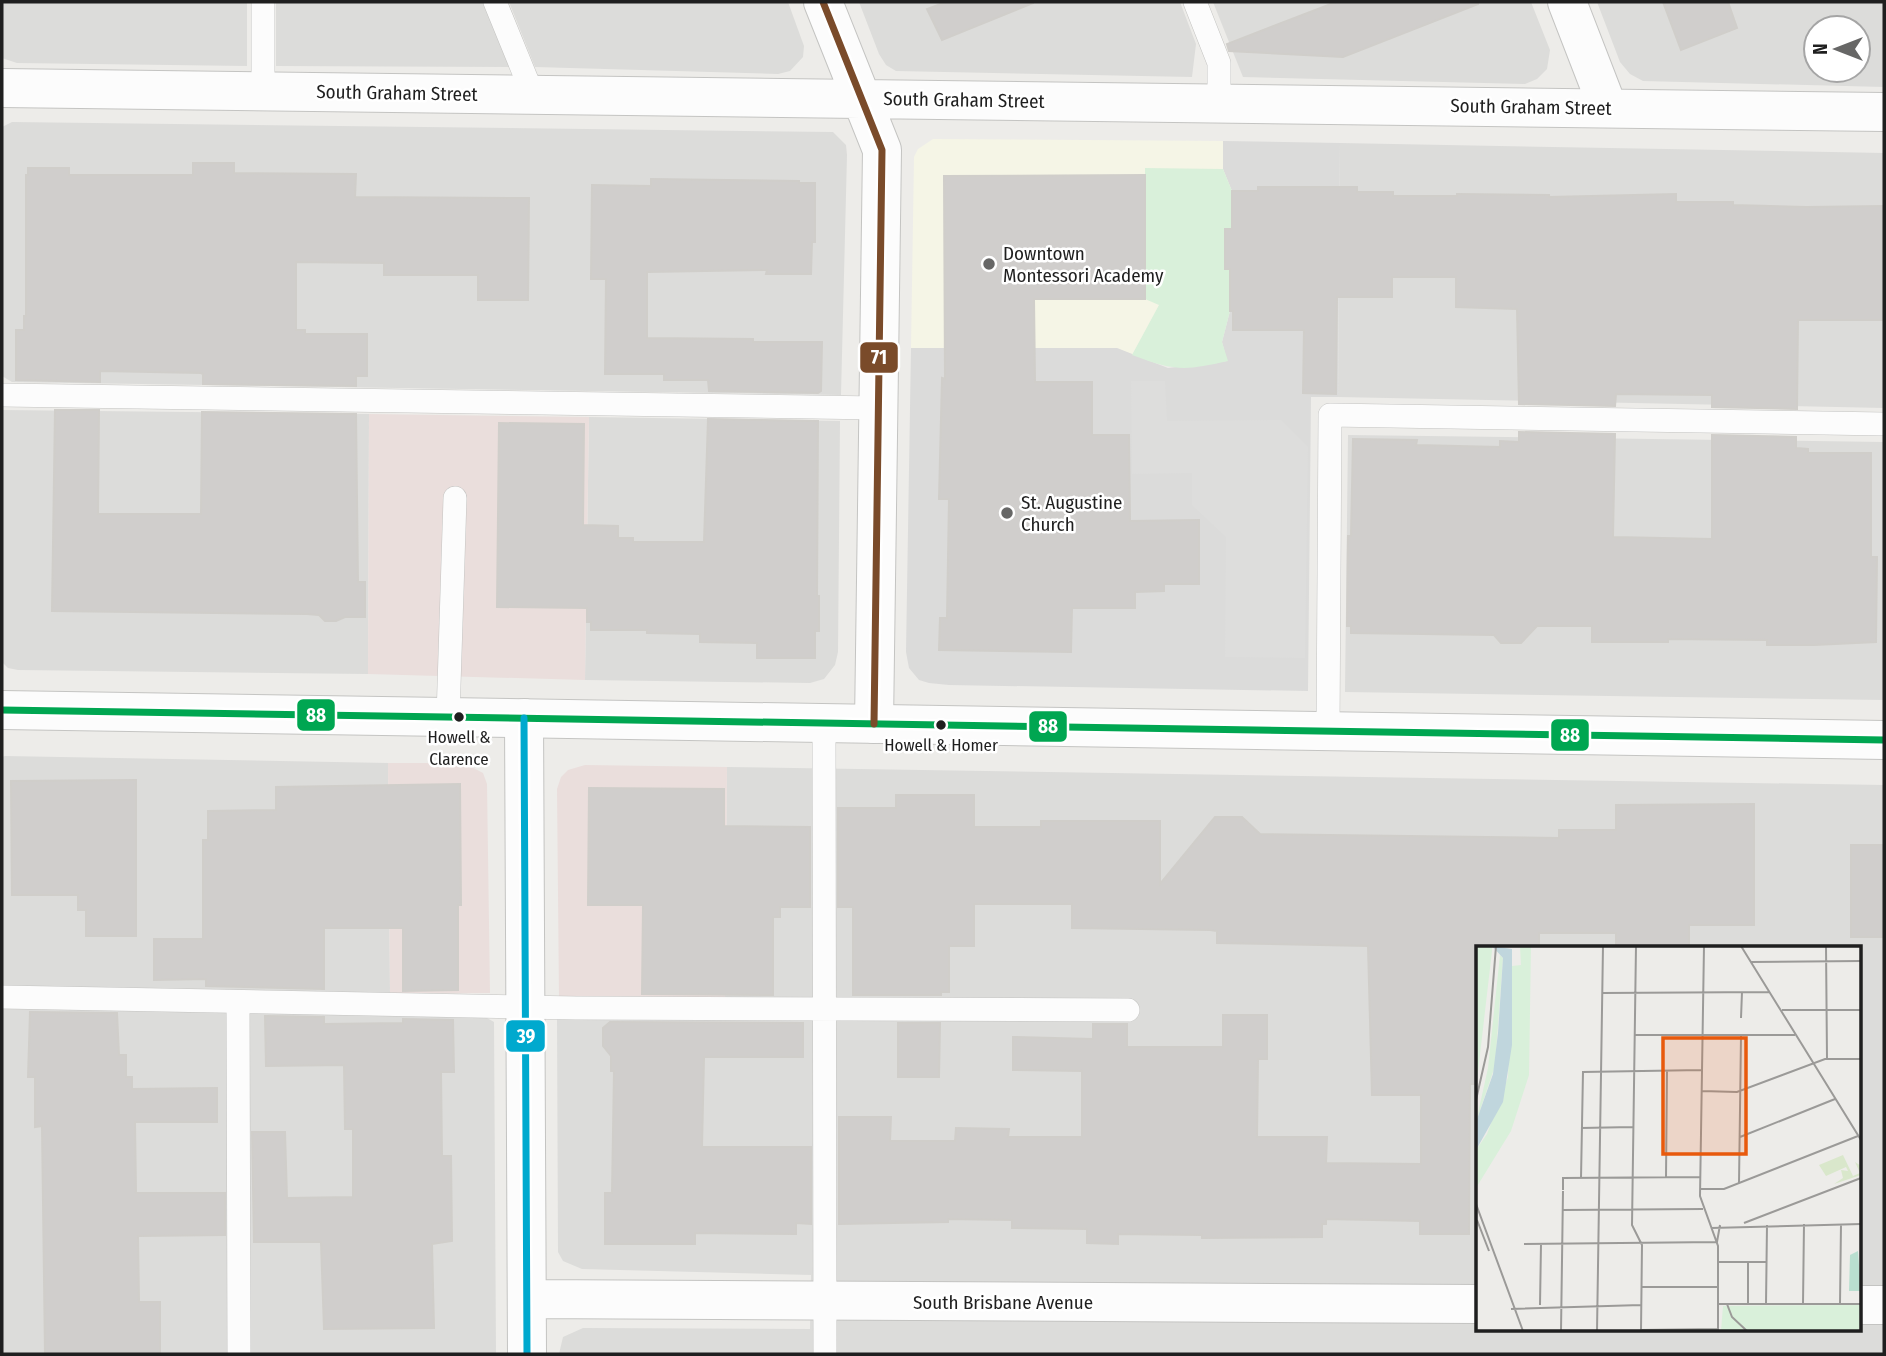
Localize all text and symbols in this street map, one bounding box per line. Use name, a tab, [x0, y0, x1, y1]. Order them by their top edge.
north arrow	[1802, 14, 1872, 84]
text: N	[1809, 43, 1832, 55]
street label: South Graham Street	[316, 80, 479, 106]
street label: South Graham Street	[883, 87, 1046, 113]
street label: South Graham Street	[1450, 94, 1613, 120]
place label: Downtown Montessori Academy	[1003, 242, 1164, 287]
marker: Downtown Montessori Academy	[981, 256, 997, 272]
line badge: 71	[859, 341, 899, 374]
text: 71	[871, 346, 887, 369]
place label: St. Augustine Church	[1021, 491, 1122, 536]
marker: St. Augustine Church	[999, 505, 1015, 521]
line badge: 88	[296, 698, 336, 732]
text: 88	[306, 704, 326, 727]
marker: Howell & Clarence	[452, 710, 466, 724]
line badge: 88	[1028, 710, 1068, 743]
text: 88	[1038, 715, 1058, 738]
marker: Howell & Homer	[934, 718, 948, 732]
line badge: 88	[1550, 718, 1590, 752]
text: 88	[1560, 724, 1580, 747]
place label: Howell & Clarence	[427, 727, 491, 770]
place label: Howell & Homer	[884, 735, 998, 756]
inset map	[1476, 946, 1862, 1332]
line badge: 39	[505, 1019, 546, 1053]
text: 39	[516, 1025, 535, 1048]
street label: South Brisbane Avenue	[913, 1291, 1093, 1314]

